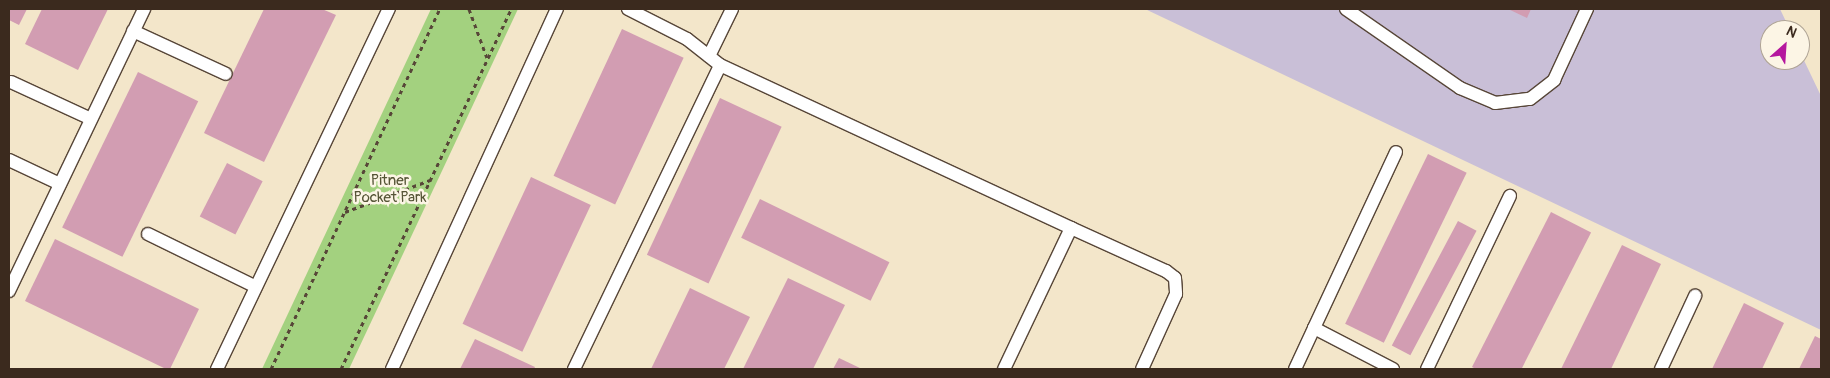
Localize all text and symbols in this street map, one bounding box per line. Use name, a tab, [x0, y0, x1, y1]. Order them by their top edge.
north arrow	[1760, 20, 1810, 70]
text: N	[1783, 22, 1799, 42]
park label: Pitner Pocket Park	[353, 171, 427, 206]

